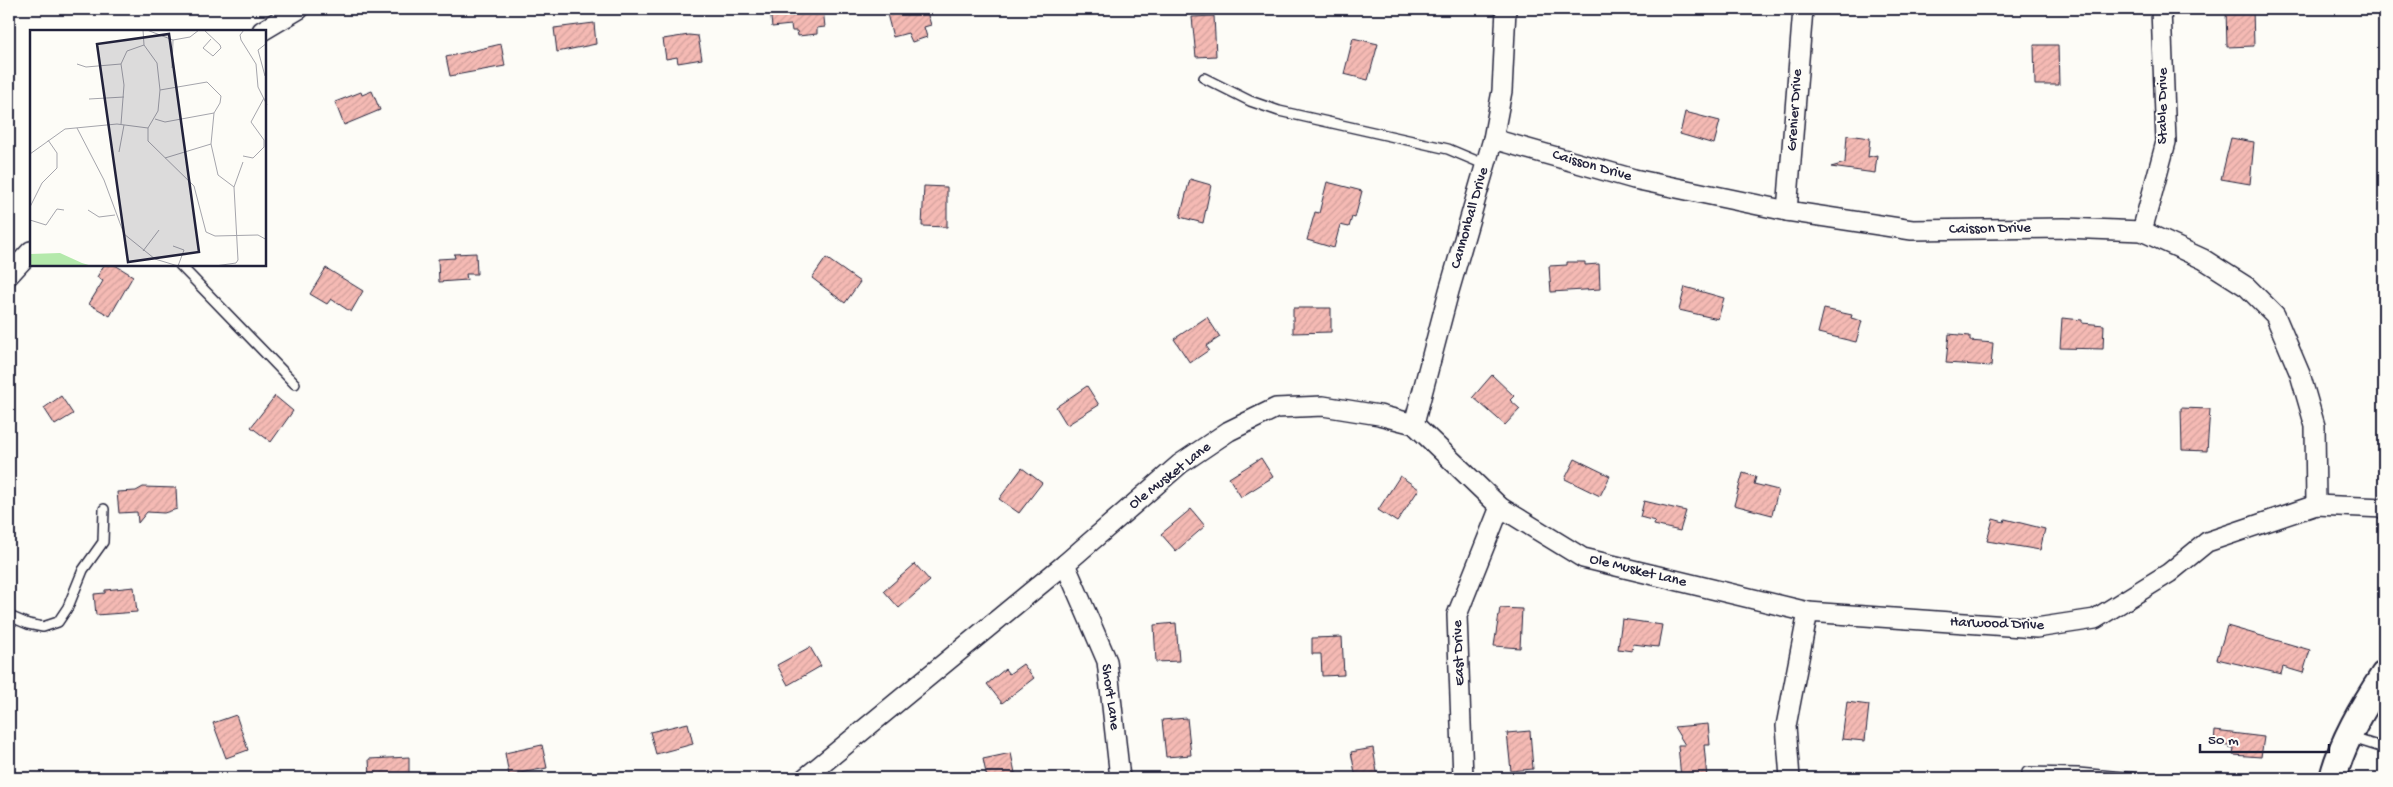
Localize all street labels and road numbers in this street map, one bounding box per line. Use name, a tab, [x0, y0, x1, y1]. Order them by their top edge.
street label: Stable Drive	[2154, 67, 2172, 144]
street label: Grenier Drive	[1783, 68, 1807, 152]
street label: Caisson Drive	[1550, 146, 1634, 186]
street label: Cannonball Drive	[1447, 165, 1493, 271]
street label: Caisson Drive	[1949, 219, 2031, 239]
street label: Ole Musket Lane	[1125, 438, 1215, 514]
street label: Ole Musket Lane	[1588, 550, 1689, 592]
street label: Harwood Drive	[1949, 613, 2045, 635]
street label: East Drive	[1449, 620, 1469, 686]
street label: Short Lane	[1096, 663, 1124, 731]

